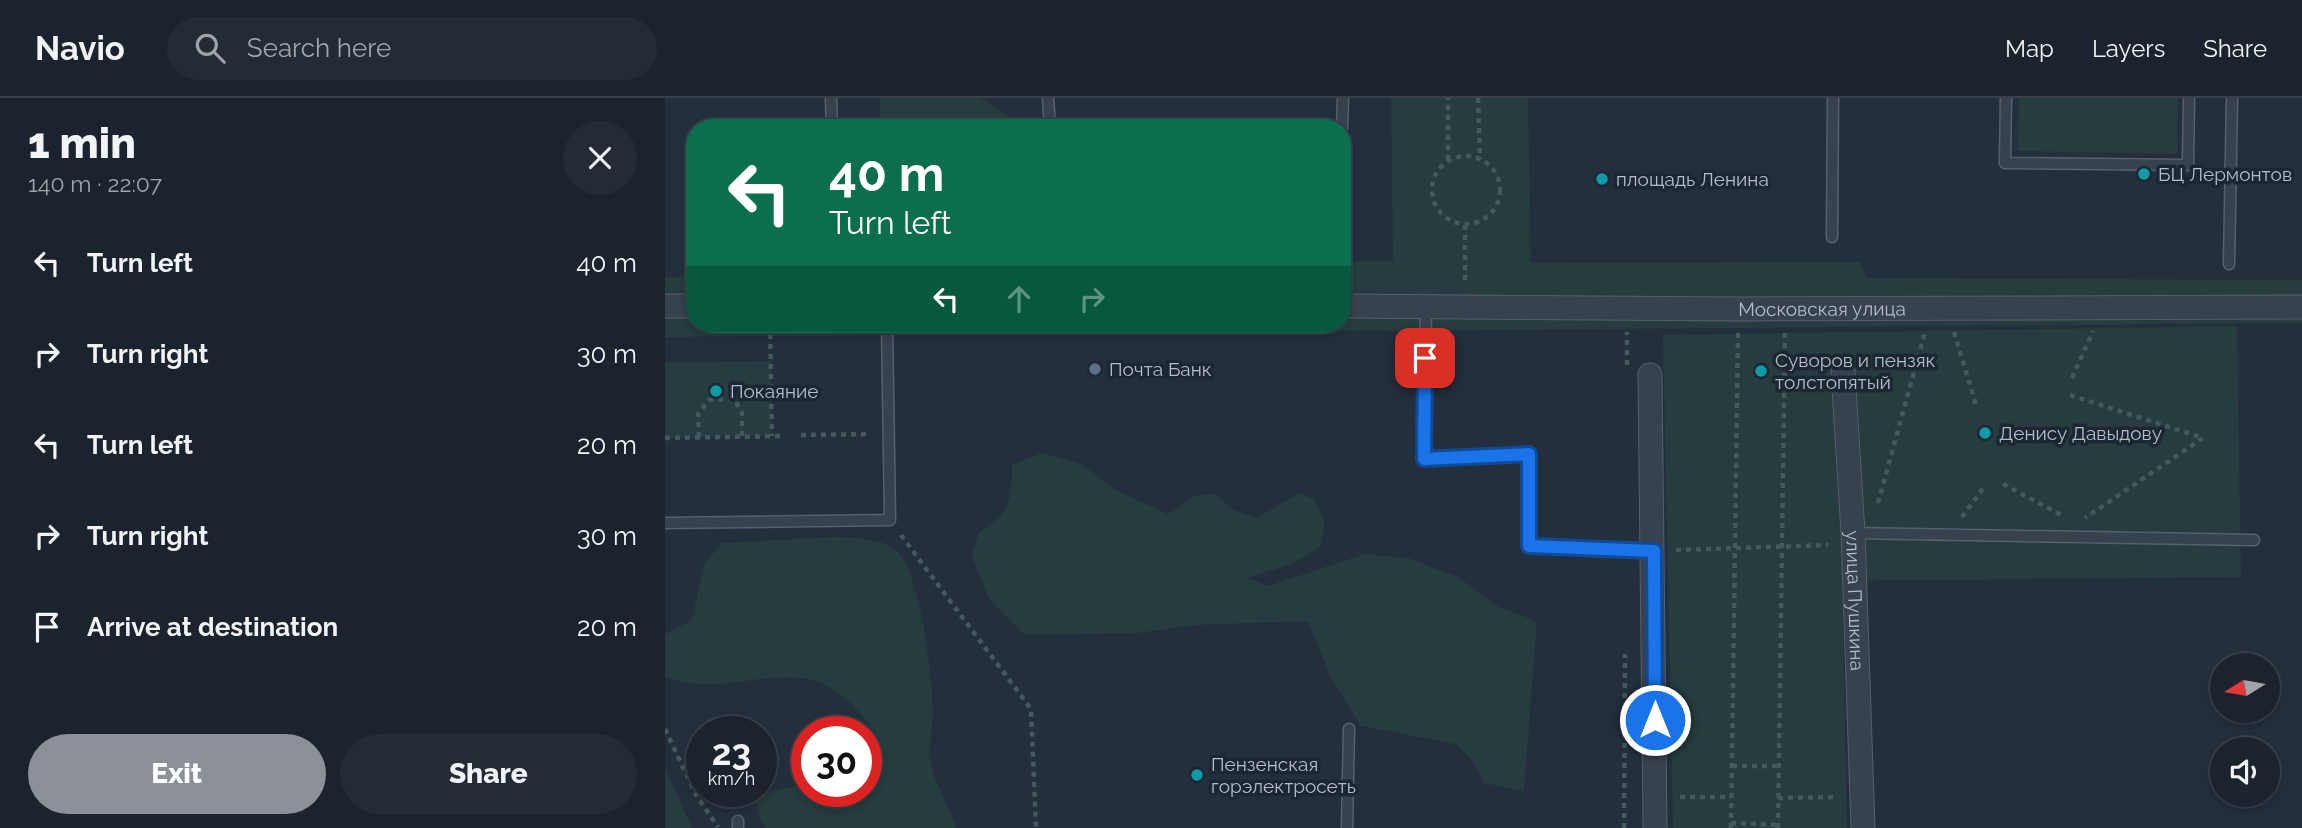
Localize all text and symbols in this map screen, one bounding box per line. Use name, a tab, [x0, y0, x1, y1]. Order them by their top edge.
search box	[167, 17, 657, 80]
text: Navio	[35, 29, 125, 68]
icon: search	[191, 29, 229, 67]
text: Search here	[247, 33, 391, 63]
text: Map	[2005, 34, 2054, 63]
text: Layers	[2092, 34, 2165, 63]
text: Share	[2203, 34, 2267, 63]
text: 1 min	[28, 119, 136, 168]
button: close	[563, 121, 637, 195]
text: 40 m	[829, 145, 944, 202]
icon: left	[714, 147, 805, 238]
place label: БЦ Лермонтов	[2158, 163, 2292, 185]
marker: БЦ Лермонтов	[2136, 166, 2152, 182]
place label: площадь Ленина	[1616, 168, 1769, 190]
text: 140 m · 22:07	[28, 170, 162, 197]
marker: площадь Ленина	[1594, 171, 1610, 187]
text: Turn left	[829, 204, 951, 241]
icon: left	[28, 244, 66, 282]
text: Turn left	[87, 248, 193, 278]
text: 40 m	[576, 248, 637, 278]
icon: left	[927, 280, 965, 318]
icon: ahead	[1000, 280, 1038, 318]
icon: right	[1073, 280, 1111, 318]
street label: Московская улица	[1738, 297, 1906, 320]
pin	[1395, 328, 1455, 388]
icon: right	[28, 335, 66, 373]
text: Turn right	[87, 339, 208, 369]
text: 30 m	[577, 339, 637, 369]
icon: arrive	[1406, 339, 1444, 377]
place label: Суворов и пензяк толстопятый	[1775, 349, 1936, 393]
place label: Почта Банк	[1109, 358, 1212, 380]
marker: Почта Банк	[1087, 361, 1103, 377]
marker: Суворов и пензяк толстопятый	[1753, 363, 1769, 379]
place label: Покаяние	[730, 380, 818, 402]
marker: Покаяние	[708, 383, 724, 399]
place label: Денису Давыдову	[1999, 422, 2162, 444]
marker: Денису Давыдову	[1977, 425, 1993, 441]
icon: left	[28, 426, 66, 464]
text: Turn left	[87, 430, 193, 460]
text: 20 m	[577, 430, 637, 460]
icon: right	[28, 517, 66, 555]
text: Turn right	[87, 521, 208, 551]
text: 30 m	[577, 521, 637, 551]
street label: улица Пушкина	[1842, 530, 1869, 671]
icon: arrive	[28, 608, 66, 646]
text: Arrive at destination	[87, 612, 338, 642]
text: 20 m	[577, 612, 637, 642]
north arrow	[2210, 653, 2280, 723]
map controls	[2210, 653, 2280, 807]
position arrow	[1618, 683, 1692, 757]
speed limit sign: 30	[791, 716, 882, 807]
text: 23	[712, 732, 751, 773]
button: Exit	[28, 734, 326, 814]
button: Share	[340, 734, 637, 814]
button: sound	[2210, 737, 2280, 807]
place label: Пензенская горэлектросеть	[1211, 753, 1356, 797]
marker: Пензенская горэлектросеть	[1189, 767, 1205, 783]
text: km/h	[708, 768, 755, 789]

